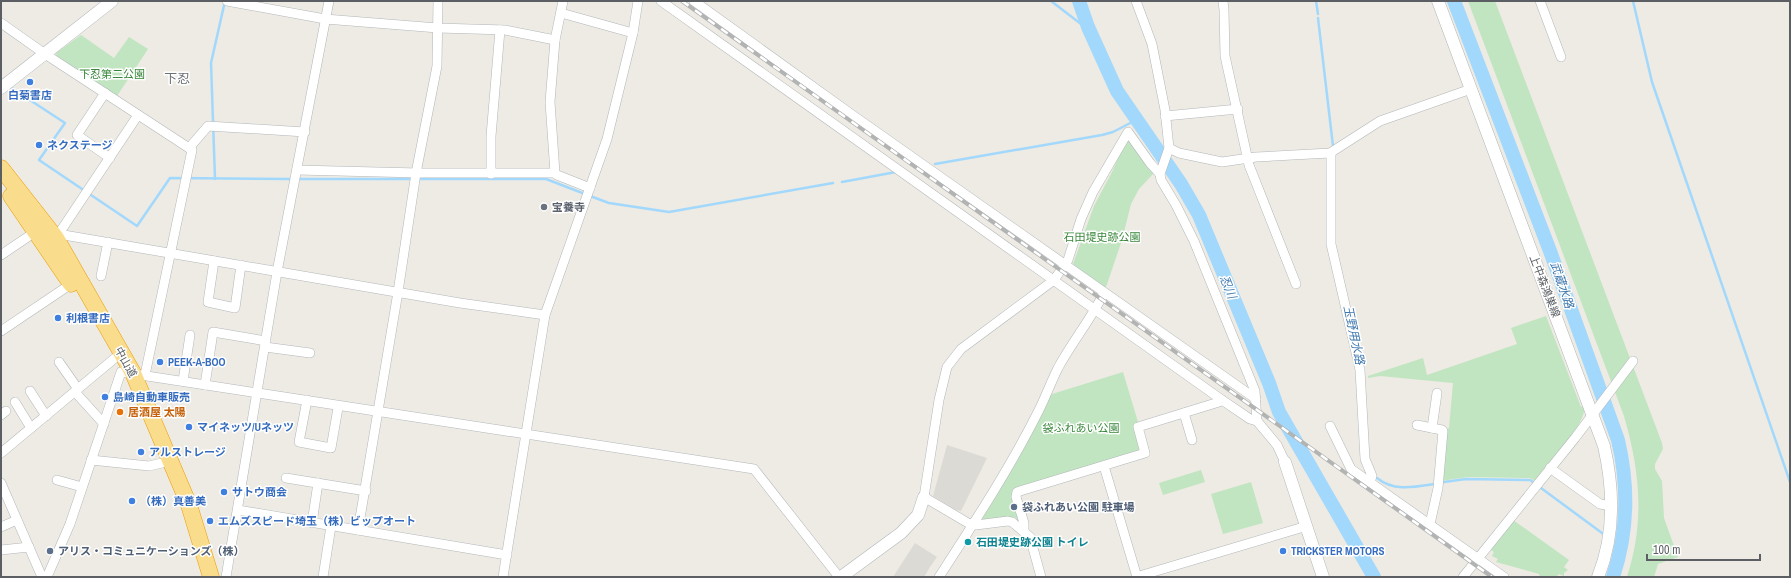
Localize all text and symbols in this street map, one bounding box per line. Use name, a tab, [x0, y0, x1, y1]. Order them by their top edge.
park label: 下忍第二公園	[79, 67, 145, 81]
district label: 下忍	[164, 70, 190, 87]
marker: 白菊書店	[25, 77, 35, 87]
place label: 白菊書店	[8, 88, 52, 102]
place label: ネクステージ	[47, 138, 112, 152]
marker: ネクステージ	[34, 140, 44, 150]
place label: 宝養寺	[552, 200, 585, 214]
marker: 宝養寺	[539, 202, 549, 212]
park label: 石田堤史跡公園	[1064, 230, 1141, 244]
street label: 上中森鴻巣線	[1527, 253, 1563, 319]
water label: 武蔵水路	[1547, 260, 1578, 311]
water label: 忍川	[1216, 273, 1241, 303]
water label: 玉野用水路	[1340, 304, 1368, 367]
place label: 利根書店	[66, 311, 110, 325]
marker: 利根書店	[53, 313, 63, 323]
street label: 中山道	[112, 344, 140, 380]
place label: PEEK-A-BOO	[168, 355, 226, 369]
marker: PEEK-A-BOO	[155, 357, 165, 367]
place label: 島崎自動車販売	[113, 390, 190, 404]
marker: 島崎自動車販売	[100, 392, 110, 402]
place label: 居酒屋 太陽	[128, 405, 186, 419]
marker: 居酒屋 太陽	[115, 407, 125, 417]
place label: マイネッツ/Uネッツ	[197, 420, 294, 434]
park label: 袋ふれあい公園	[1043, 421, 1120, 435]
marker: マイネッツ/Uネッツ	[184, 422, 194, 432]
place label: アルストレージ	[149, 445, 226, 459]
marker: アルストレージ	[136, 447, 146, 457]
place label: サトウ商会	[232, 485, 287, 499]
marker: サトウ商会	[219, 487, 229, 497]
place label: （株）真善美	[140, 494, 206, 508]
marker: （株）真善美	[127, 496, 137, 506]
place label: 袋ふれあい公園 駐車場	[1022, 500, 1135, 514]
marker: 袋ふれあい公園 駐車場	[1009, 502, 1019, 512]
place label: エムズスピード埼玉（株）ビップオート	[218, 514, 416, 528]
marker: エムズスピード埼玉（株）ビップオート	[205, 516, 215, 526]
place label: 石田堤史跡公園 トイレ	[976, 535, 1089, 549]
scale bar	[1647, 536, 1760, 562]
marker: 石田堤史跡公園 トイレ	[963, 537, 973, 547]
text: 100 m	[1653, 542, 1680, 558]
place label: アリス・コミュニケーションズ（株）	[58, 544, 245, 558]
place label: TRICKSTER MOTORS	[1291, 544, 1385, 558]
marker: アリス・コミュニケーションズ（株）	[45, 546, 55, 556]
marker: TRICKSTER MOTORS	[1278, 546, 1288, 556]

